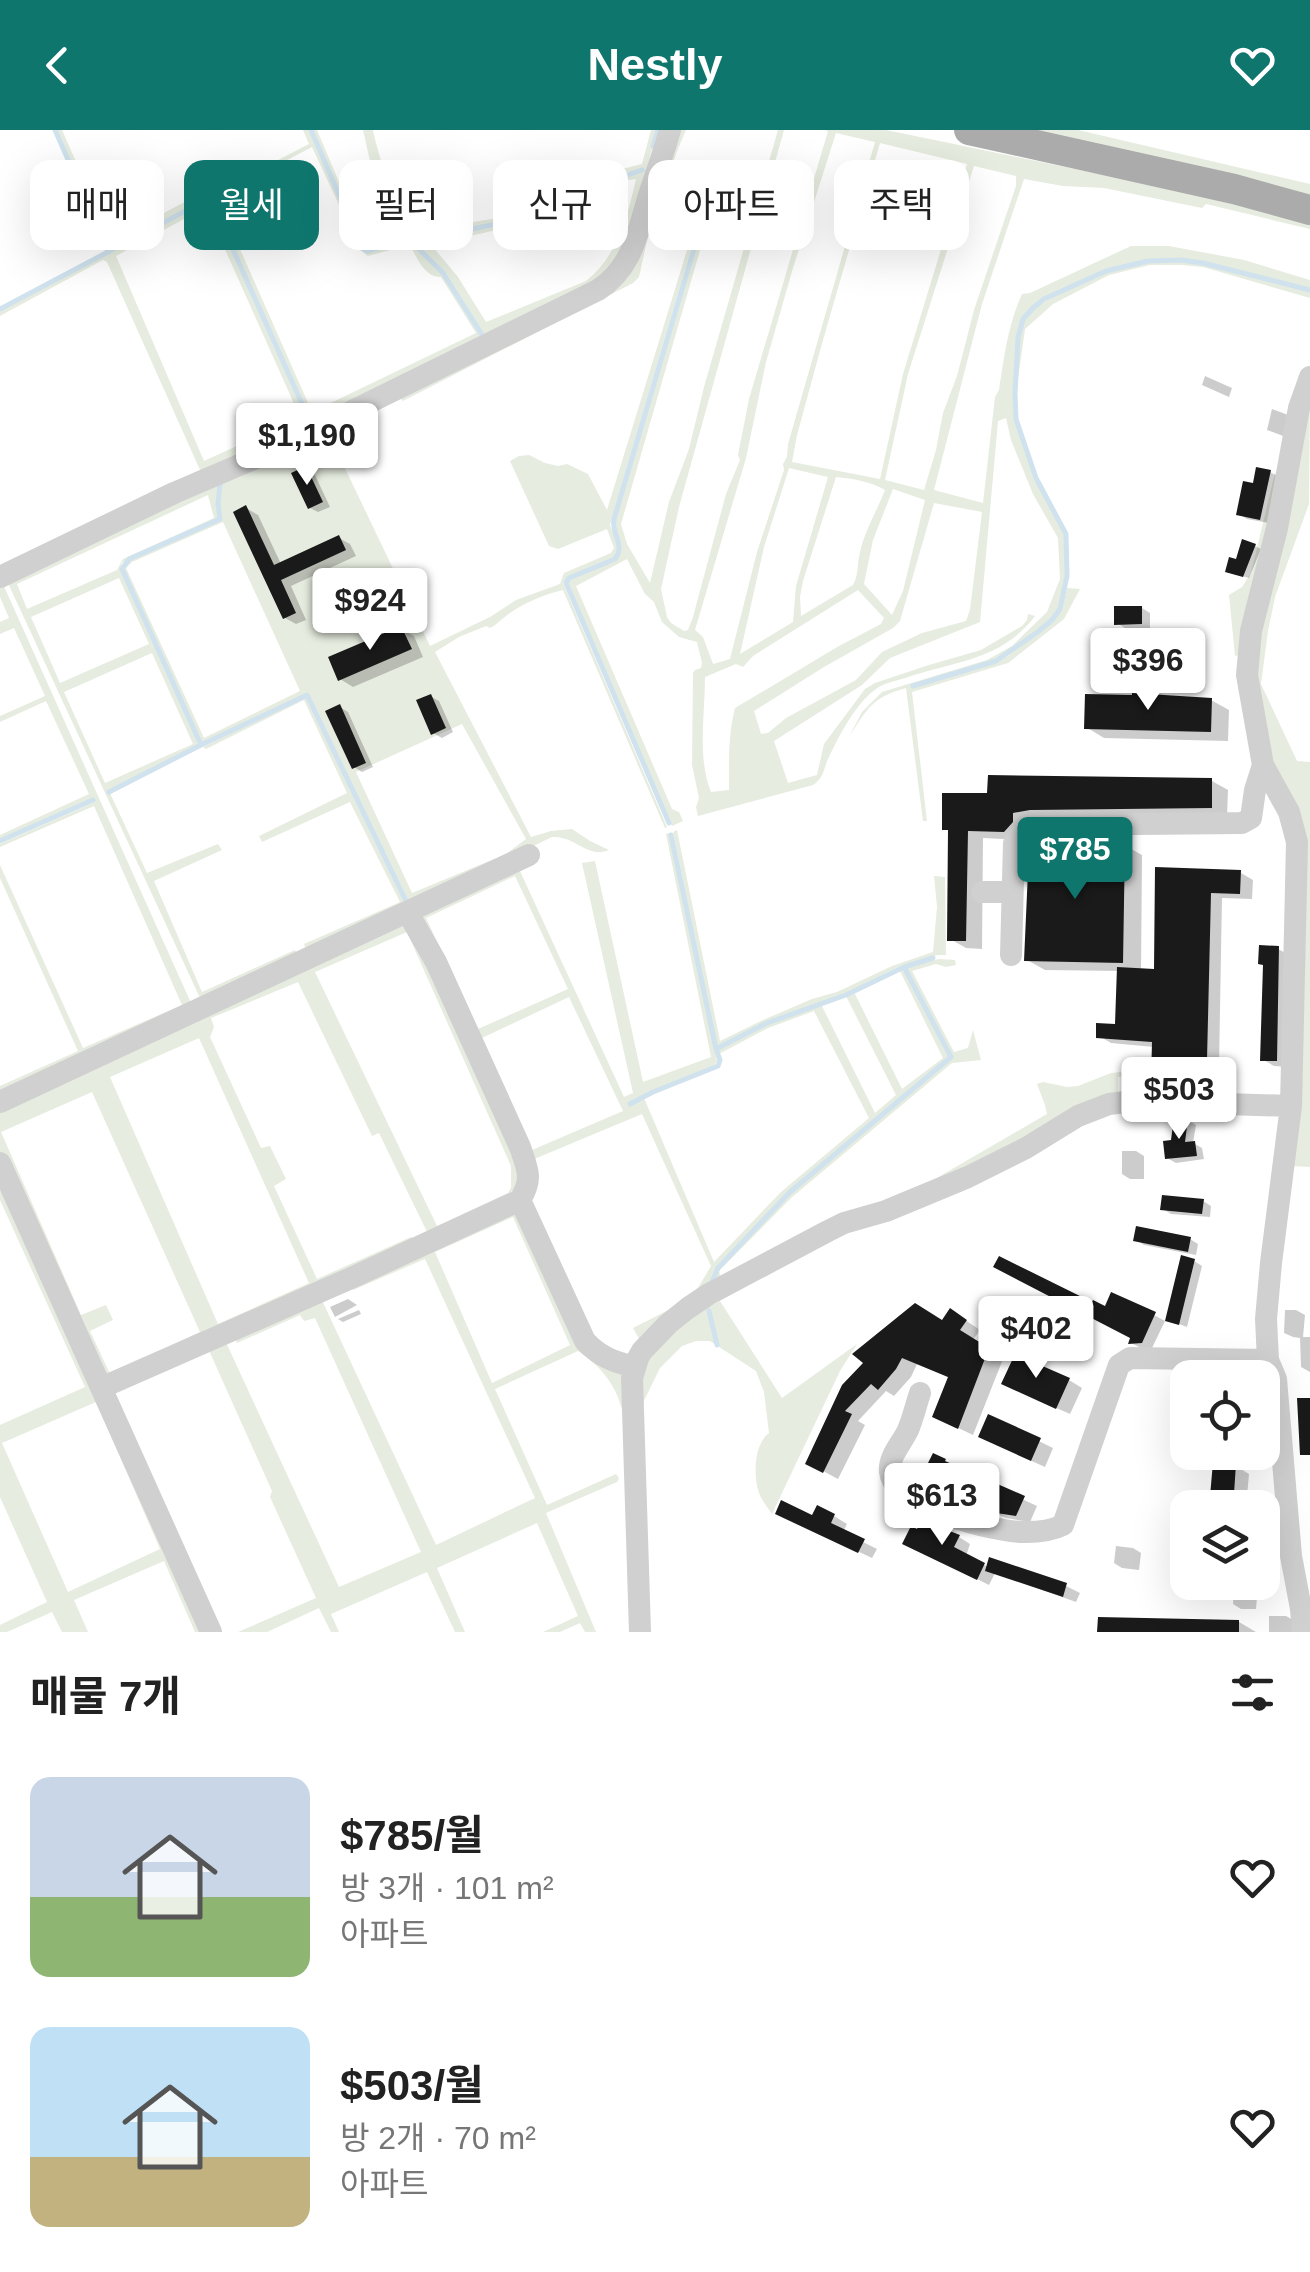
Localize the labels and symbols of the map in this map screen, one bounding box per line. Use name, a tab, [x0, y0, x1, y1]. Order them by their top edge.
pin: $1,190	[226, 403, 388, 488]
pin: $924	[311, 568, 429, 653]
pin: $396	[1089, 628, 1207, 713]
pin: $785	[1016, 817, 1134, 902]
pin: $503	[1120, 1057, 1238, 1142]
pin: $402	[977, 1296, 1095, 1381]
pin: $613	[883, 1463, 1001, 1548]

